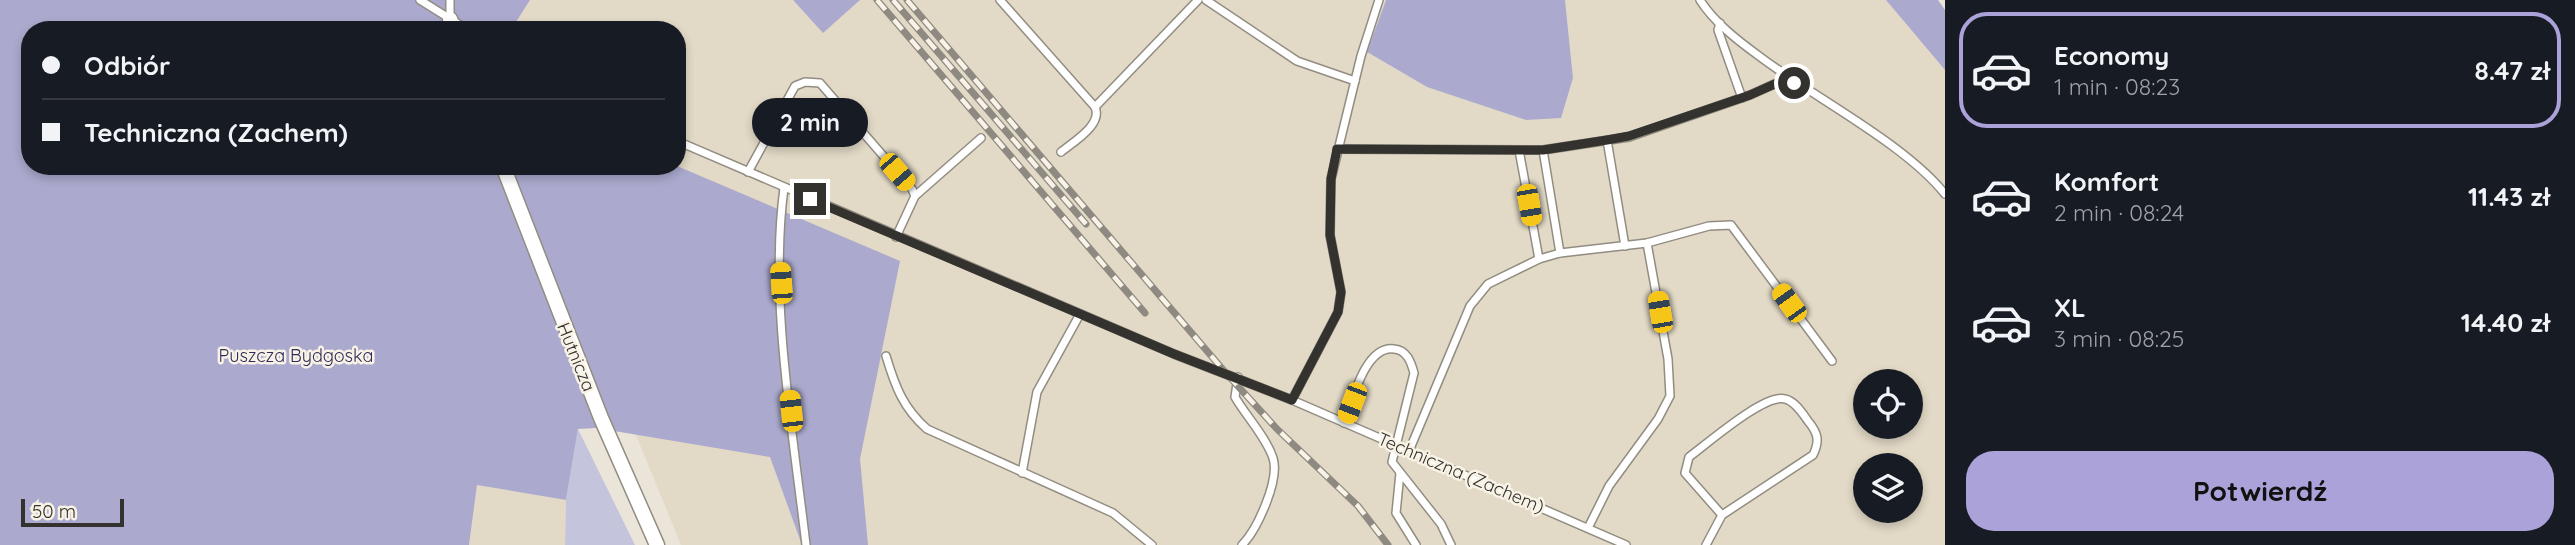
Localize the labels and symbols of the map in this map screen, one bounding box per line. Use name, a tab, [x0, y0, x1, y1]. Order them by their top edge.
route start	[1778, 67, 1810, 99]
callout: 2 min	[752, 97, 868, 146]
car	[876, 149, 919, 195]
car	[1516, 182, 1543, 228]
route end	[794, 183, 826, 215]
car	[770, 261, 793, 305]
car	[1769, 280, 1810, 326]
car	[1647, 289, 1674, 335]
street label: Hutnicza	[552, 319, 601, 395]
park label: Puszcza Bydgoska	[219, 344, 373, 367]
car	[1335, 380, 1370, 426]
car	[779, 389, 804, 433]
street label: Techniczna (Zachem)	[1374, 427, 1548, 518]
scale bar	[21, 496, 124, 528]

